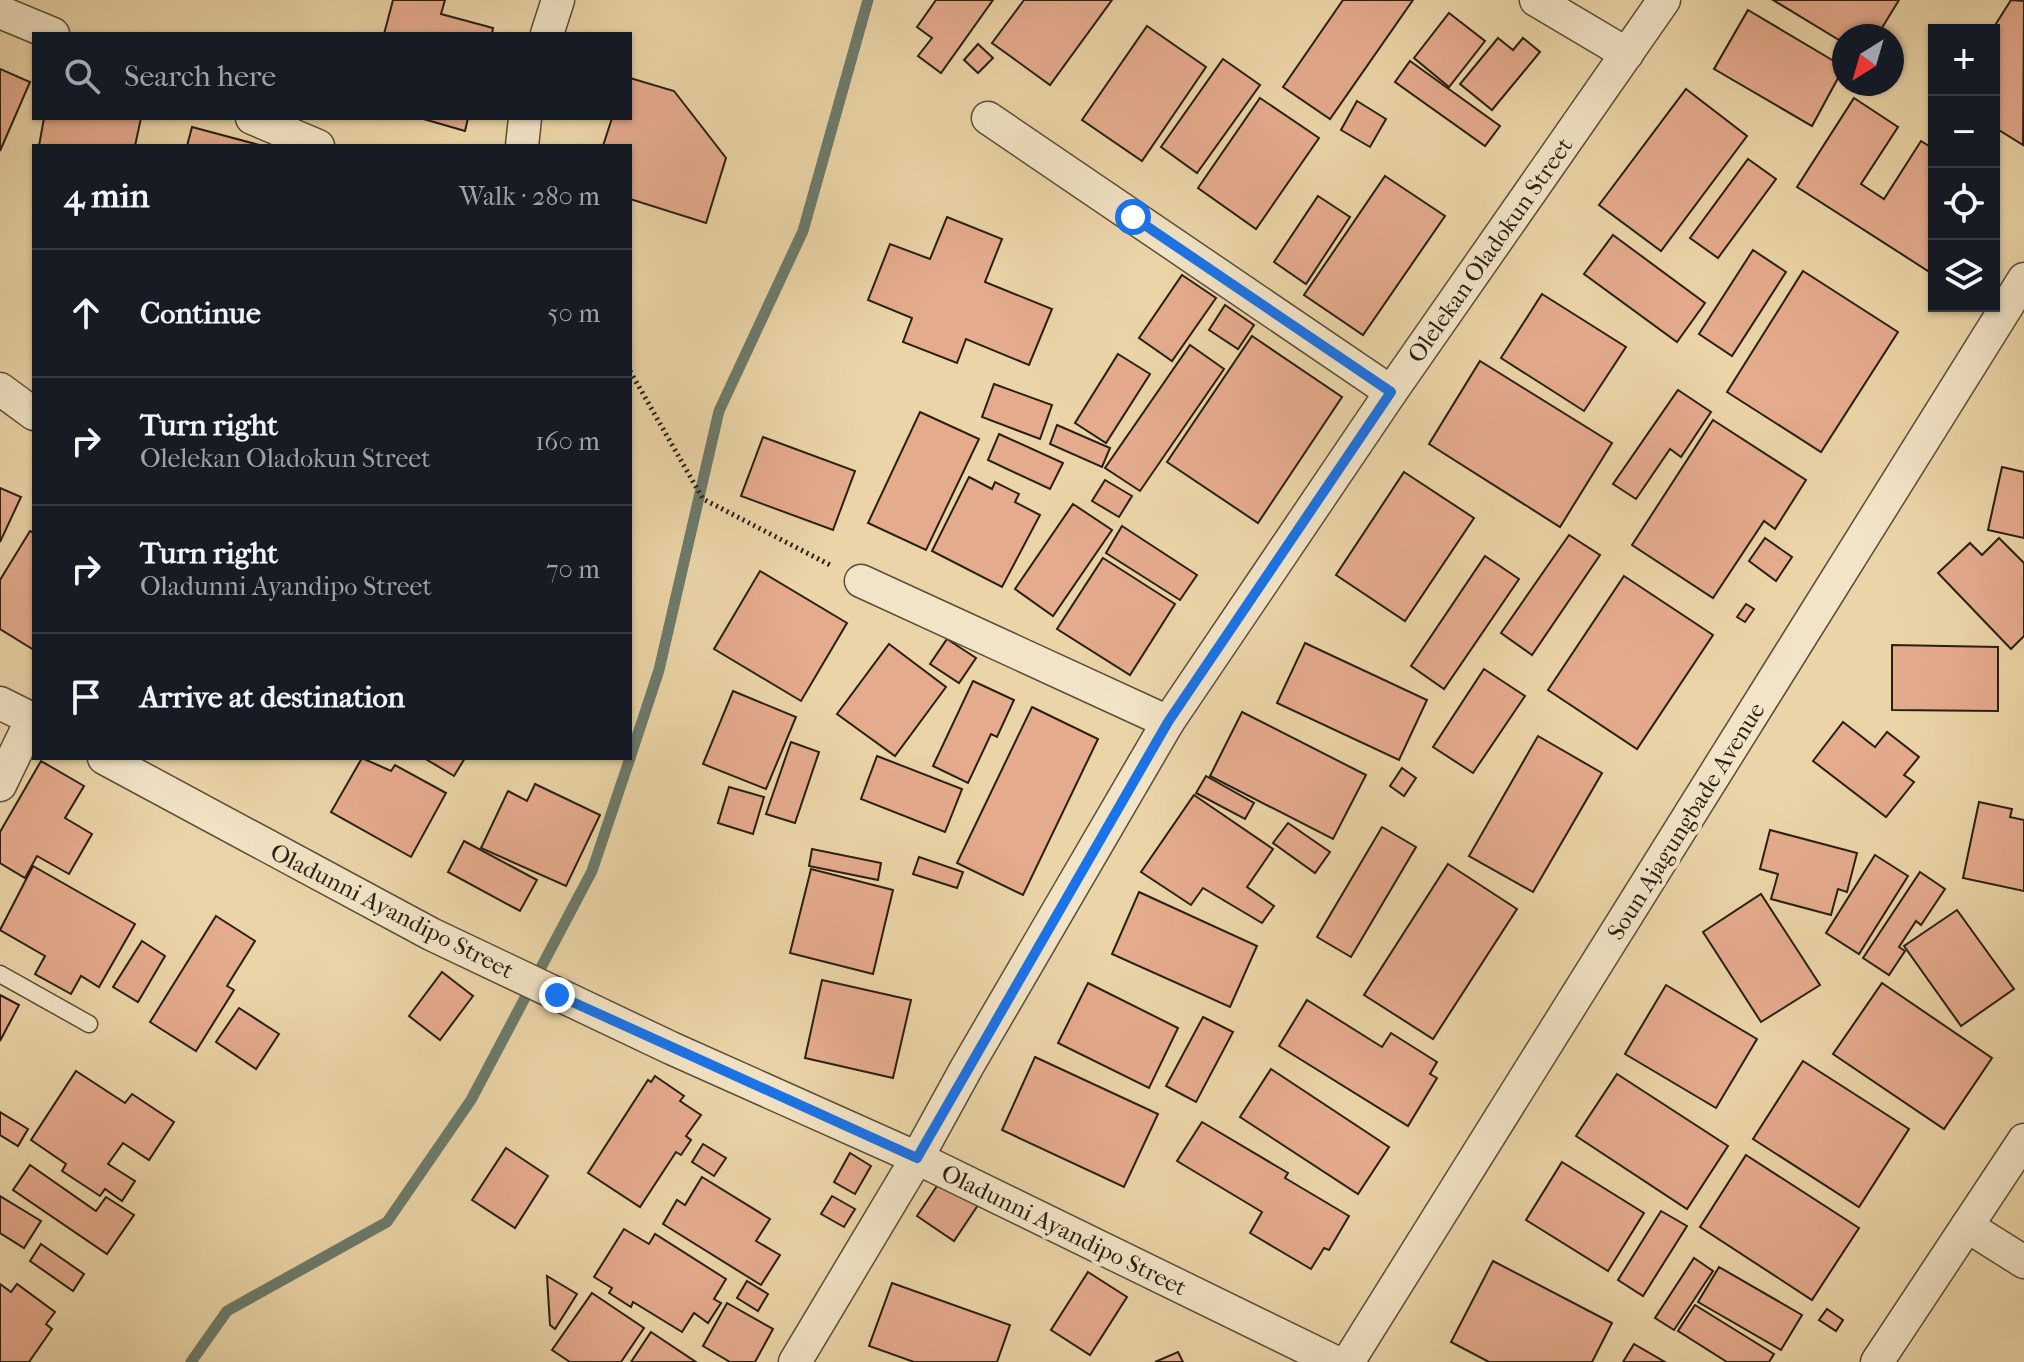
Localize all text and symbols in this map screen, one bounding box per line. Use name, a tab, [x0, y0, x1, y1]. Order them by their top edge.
north arrow	[1832, 24, 1904, 96]
map controls	[1928, 24, 2000, 312]
button: +	[1928, 24, 2000, 96]
search box	[32, 32, 632, 120]
icon: search	[60, 54, 104, 98]
text: Search here	[124, 59, 276, 94]
button: −	[1928, 96, 2000, 168]
street label: Olelekan Oladokun Street	[1402, 132, 1579, 368]
button: locate	[1928, 168, 2000, 240]
text: 4 min	[64, 176, 149, 216]
text: Walk · 280 m	[459, 181, 600, 212]
route start	[1115, 199, 1151, 235]
button: layers	[1928, 240, 2000, 312]
icon: ahead	[64, 291, 108, 335]
text: Continue	[140, 296, 261, 331]
text: 50 m	[547, 298, 600, 329]
text: Turn right	[140, 408, 278, 443]
icon: right	[64, 419, 108, 463]
text: 160 m	[535, 426, 600, 457]
text: Olelekan Oladokun Street	[140, 443, 430, 474]
text: Turn right	[140, 536, 278, 571]
icon: right	[64, 547, 108, 591]
text: 70 m	[546, 554, 600, 585]
text: Oladunni Ayandipo Street	[140, 571, 432, 602]
icon: arrive	[64, 675, 108, 719]
text: Arrive at destination	[140, 680, 405, 715]
street label: Soun Ajagungbade Avenue	[1601, 697, 1771, 945]
street label: Oladunni Ayandipo Street	[266, 837, 519, 985]
route end	[539, 977, 575, 1013]
street label: Oladunni Ayandipo Street	[937, 1158, 1192, 1302]

